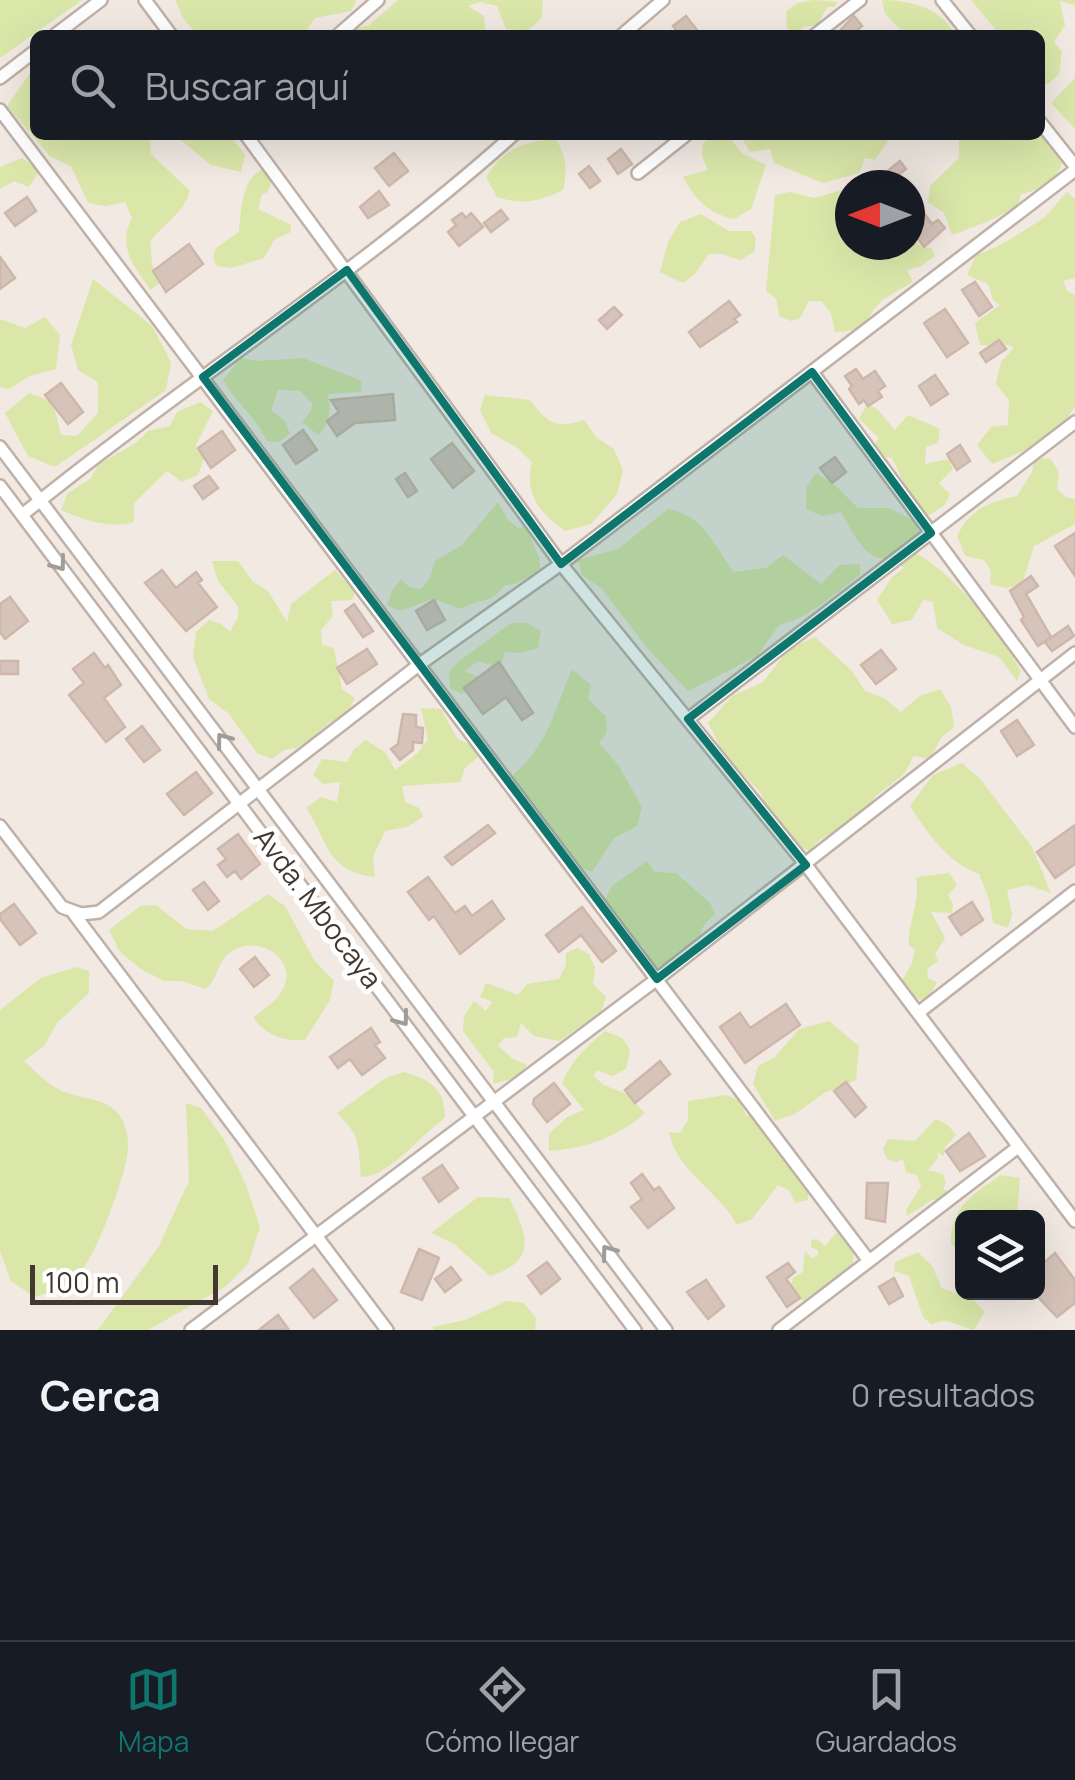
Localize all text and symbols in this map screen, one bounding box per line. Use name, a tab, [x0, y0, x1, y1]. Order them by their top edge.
search box	[30, 30, 1045, 140]
icon: search	[65, 58, 120, 113]
text: Buscar aquí	[145, 59, 349, 111]
north arrow	[835, 170, 925, 260]
one-way arrow	[47, 553, 64, 571]
one-way arrow	[217, 734, 234, 752]
street label: Avda. Mbocaya	[246, 819, 392, 995]
one-way arrow	[390, 1008, 407, 1026]
map controls	[955, 1210, 1045, 1300]
button: layers	[955, 1210, 1045, 1300]
one-way arrow	[602, 1245, 619, 1263]
scale bar	[30, 1260, 218, 1304]
text: 100 m	[45, 1263, 119, 1301]
text: Cerca	[40, 1366, 161, 1424]
text: 0 resultados	[851, 1373, 1035, 1417]
tab: Mapa	[118, 1662, 189, 1760]
tab: Cómo llegar	[425, 1662, 579, 1760]
tab: Guardados	[815, 1662, 957, 1760]

